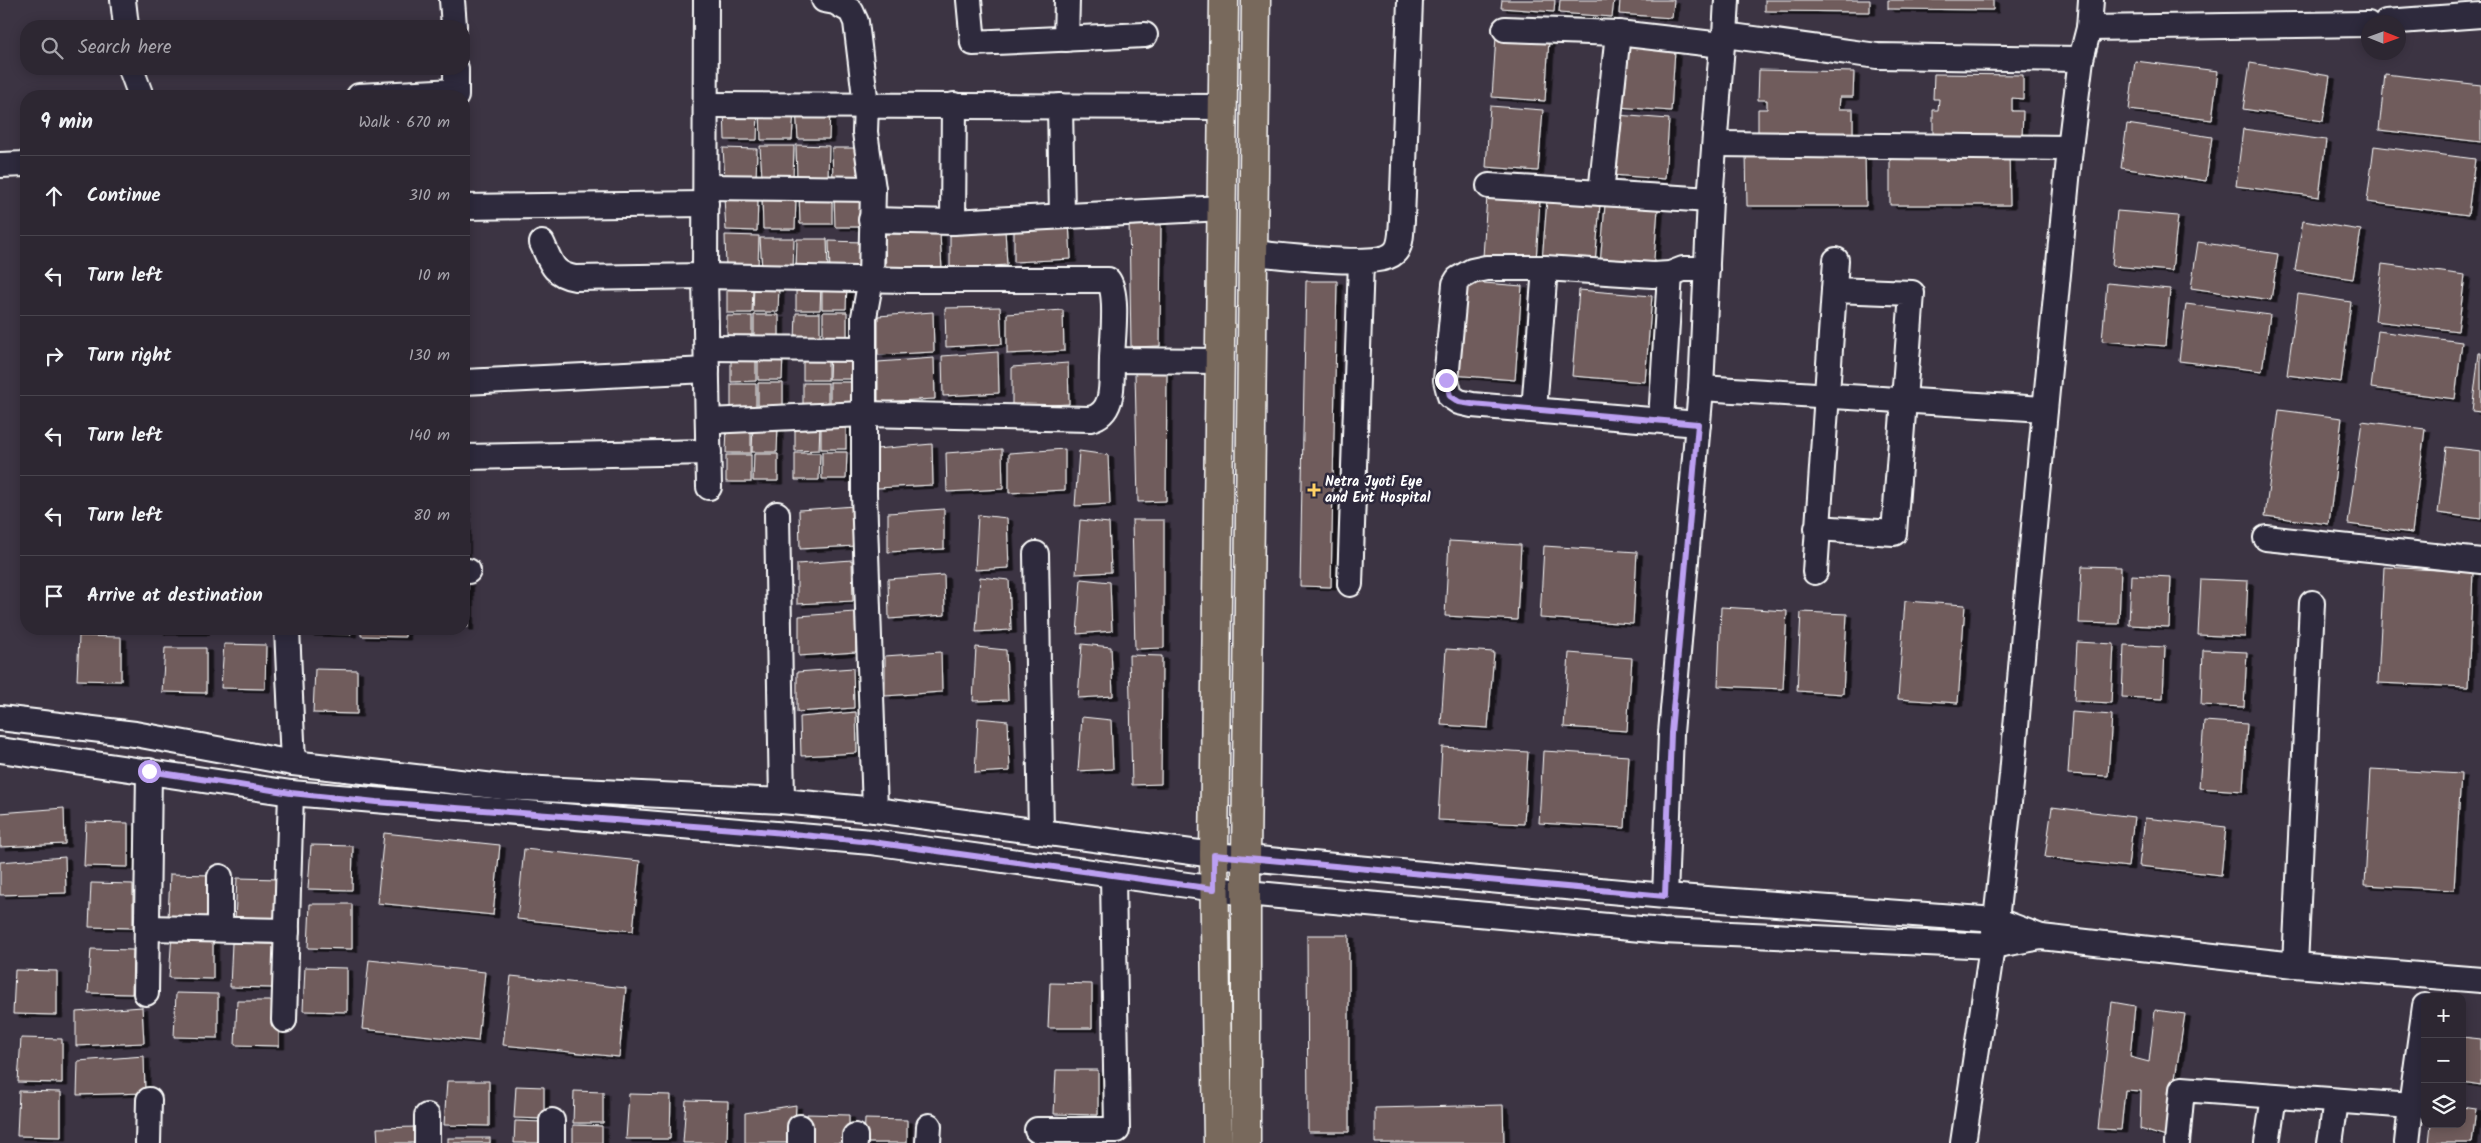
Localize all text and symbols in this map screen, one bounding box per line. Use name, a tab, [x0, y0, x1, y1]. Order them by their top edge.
north arrow	[2361, 15, 2406, 60]
search box	[20, 20, 470, 75]
text: Search here	[78, 33, 172, 63]
icon: search	[38, 34, 66, 62]
text: 9 min	[40, 106, 93, 139]
text: Walk · 670 m	[359, 110, 450, 135]
text: Continue	[87, 181, 160, 211]
icon: ahead	[40, 182, 68, 210]
text: 310 m	[409, 183, 450, 208]
text: Turn left	[87, 261, 162, 291]
icon: left	[40, 262, 68, 290]
text: 10 m	[418, 263, 450, 288]
text: Turn right	[87, 341, 172, 371]
icon: right	[40, 342, 68, 370]
text: 130 m	[409, 343, 450, 368]
route end	[1435, 369, 1458, 392]
text: Turn left	[87, 421, 162, 451]
icon: left	[40, 422, 68, 450]
text: 140 m	[409, 423, 450, 448]
place label: Netra Jyoti Eye and Ent Hospital	[1325, 471, 1431, 509]
marker: Netra Jyoti Eye and Ent Hospital	[1307, 483, 1321, 497]
text: Turn left	[87, 501, 162, 531]
icon: left	[40, 502, 68, 530]
text: 80 m	[413, 503, 450, 528]
text: Arrive at destination	[87, 581, 263, 611]
icon: arrive	[40, 582, 68, 610]
route start	[138, 760, 161, 783]
map controls	[2421, 993, 2466, 1128]
button: +	[2421, 993, 2466, 1038]
button: −	[2421, 1038, 2466, 1083]
button: layers	[2421, 1083, 2466, 1128]

